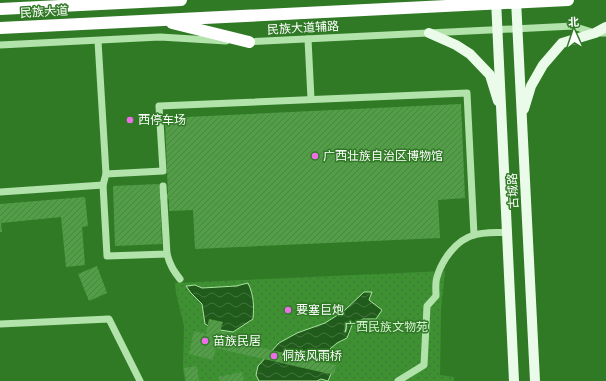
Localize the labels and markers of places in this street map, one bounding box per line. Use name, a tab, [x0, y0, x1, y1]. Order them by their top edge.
place label: 西停车场	[138, 113, 186, 128]
marker: 西停车场	[125, 115, 135, 125]
place label: 广西壮族自治区博物馆	[323, 149, 443, 164]
marker: 广西壮族自治区博物馆	[310, 151, 320, 161]
place label: 要塞巨炮	[296, 303, 344, 318]
marker: 要塞巨炮	[283, 305, 293, 315]
place label: 苗族民居	[213, 334, 261, 349]
marker: 苗族民居	[200, 336, 210, 346]
place label: 侗族风雨桥	[282, 349, 342, 364]
marker: 侗族风雨桥	[269, 351, 279, 361]

